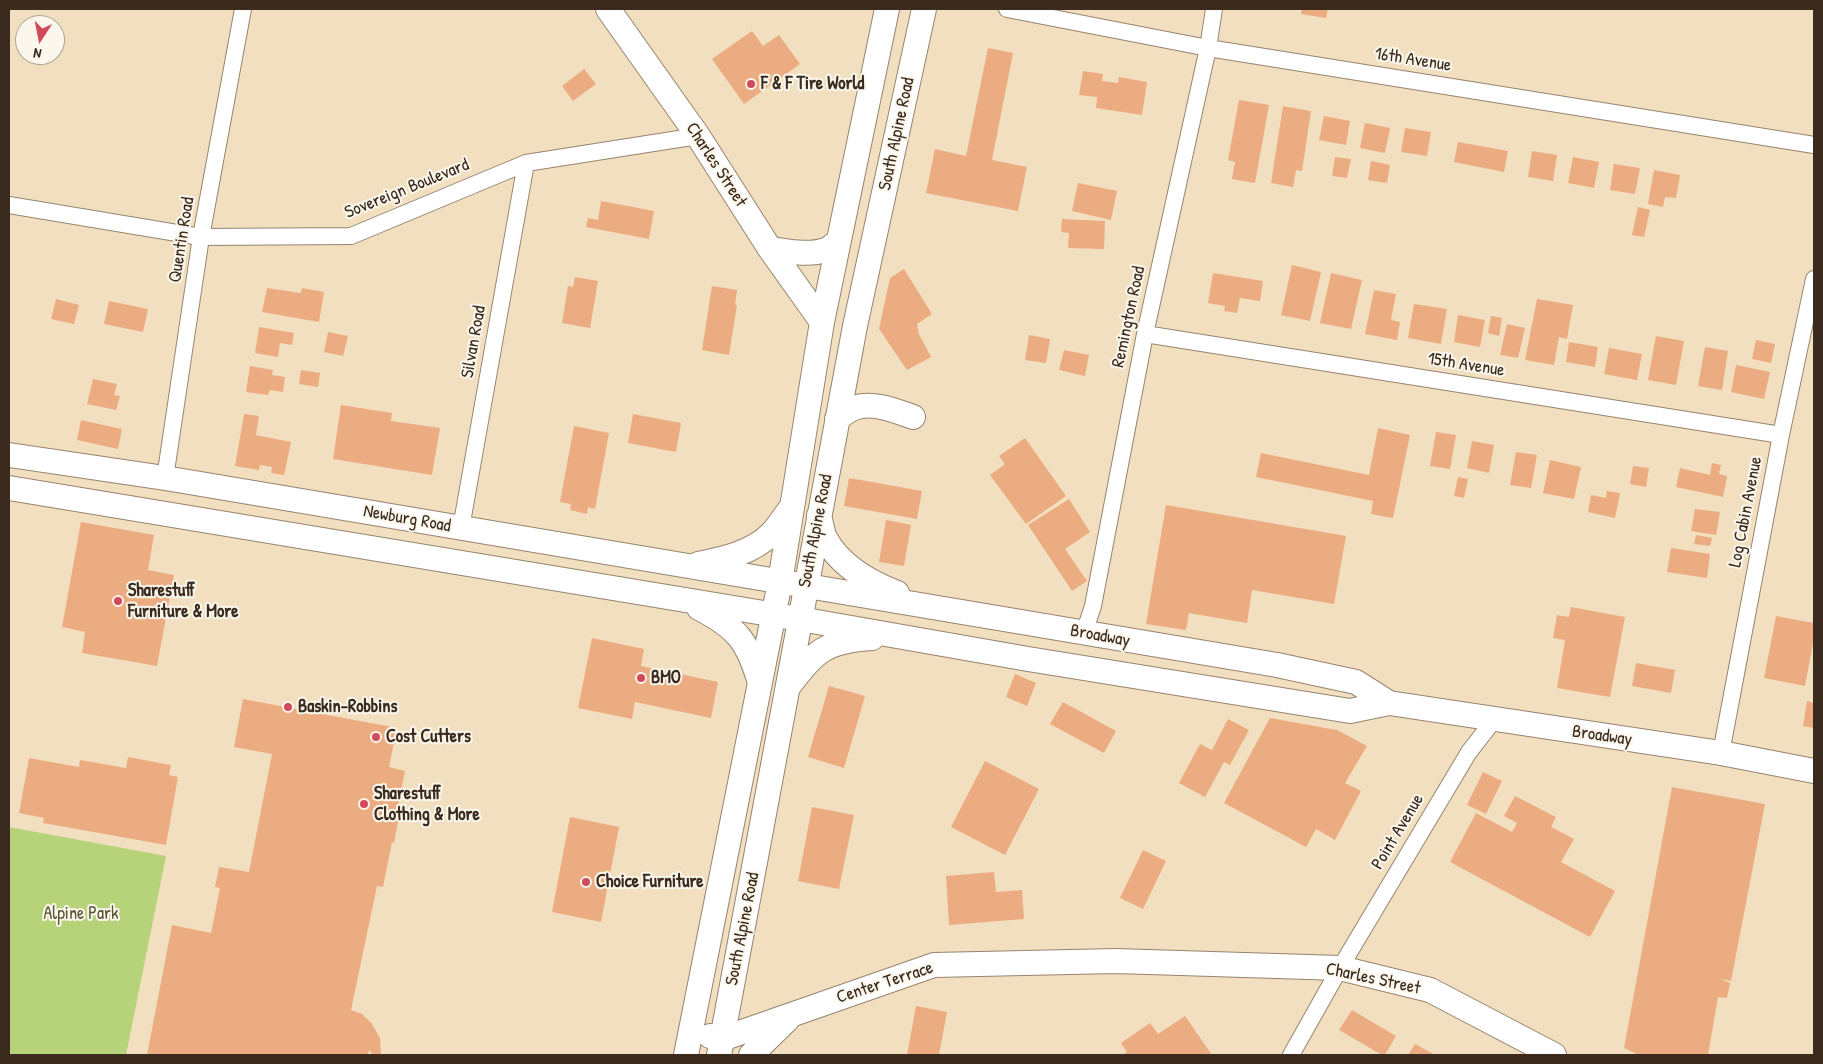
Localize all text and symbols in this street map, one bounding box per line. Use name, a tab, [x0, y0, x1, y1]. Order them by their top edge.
north arrow	[15, 15, 65, 65]
street label: 16th Avenue	[1373, 43, 1453, 77]
text: N	[32, 44, 43, 64]
place label: F & F Tire World	[761, 73, 864, 95]
street label: South Alpine Road	[874, 76, 920, 192]
marker: F & F Tire World	[745, 78, 757, 90]
street label: Charles Street	[681, 119, 751, 211]
street label: Sovereign Boulevard	[342, 154, 472, 224]
street label: Quentin Road	[165, 196, 199, 284]
street label: Remington Road	[1108, 264, 1150, 370]
street label: Silvan Road	[457, 304, 491, 380]
street label: 15th Avenue	[1426, 348, 1506, 382]
street label: Log Cabin Avenue	[1725, 455, 1767, 569]
street label: South Alpine Road	[794, 473, 838, 589]
street label: Newburg Road	[362, 501, 452, 537]
place label: Sharestuff Furniture & More	[128, 580, 238, 622]
marker: Sharestuff Furniture & More	[112, 595, 124, 607]
street label: Broadway	[1068, 620, 1132, 652]
place label: BMO	[651, 667, 681, 689]
marker: BMO	[635, 672, 647, 684]
place label: Baskin-Robbins	[298, 696, 397, 718]
marker: Baskin-Robbins	[282, 701, 294, 713]
street label: Broadway	[1571, 721, 1633, 751]
place label: Cost Cutters	[386, 726, 471, 748]
marker: Cost Cutters	[370, 731, 382, 743]
place label: Sharestuff Clothing & More	[374, 783, 480, 826]
street label: Point Avenue	[1367, 790, 1429, 874]
marker: Sharestuff Clothing & More	[358, 798, 370, 810]
place label: Choice Furniture	[596, 871, 704, 893]
street label: South Alpine Road	[721, 871, 765, 987]
marker: Choice Furniture	[580, 876, 592, 888]
park label: Alpine Park	[44, 903, 118, 925]
street label: Center Terrace	[834, 957, 936, 1009]
street label: Charles Street	[1324, 958, 1422, 1000]

